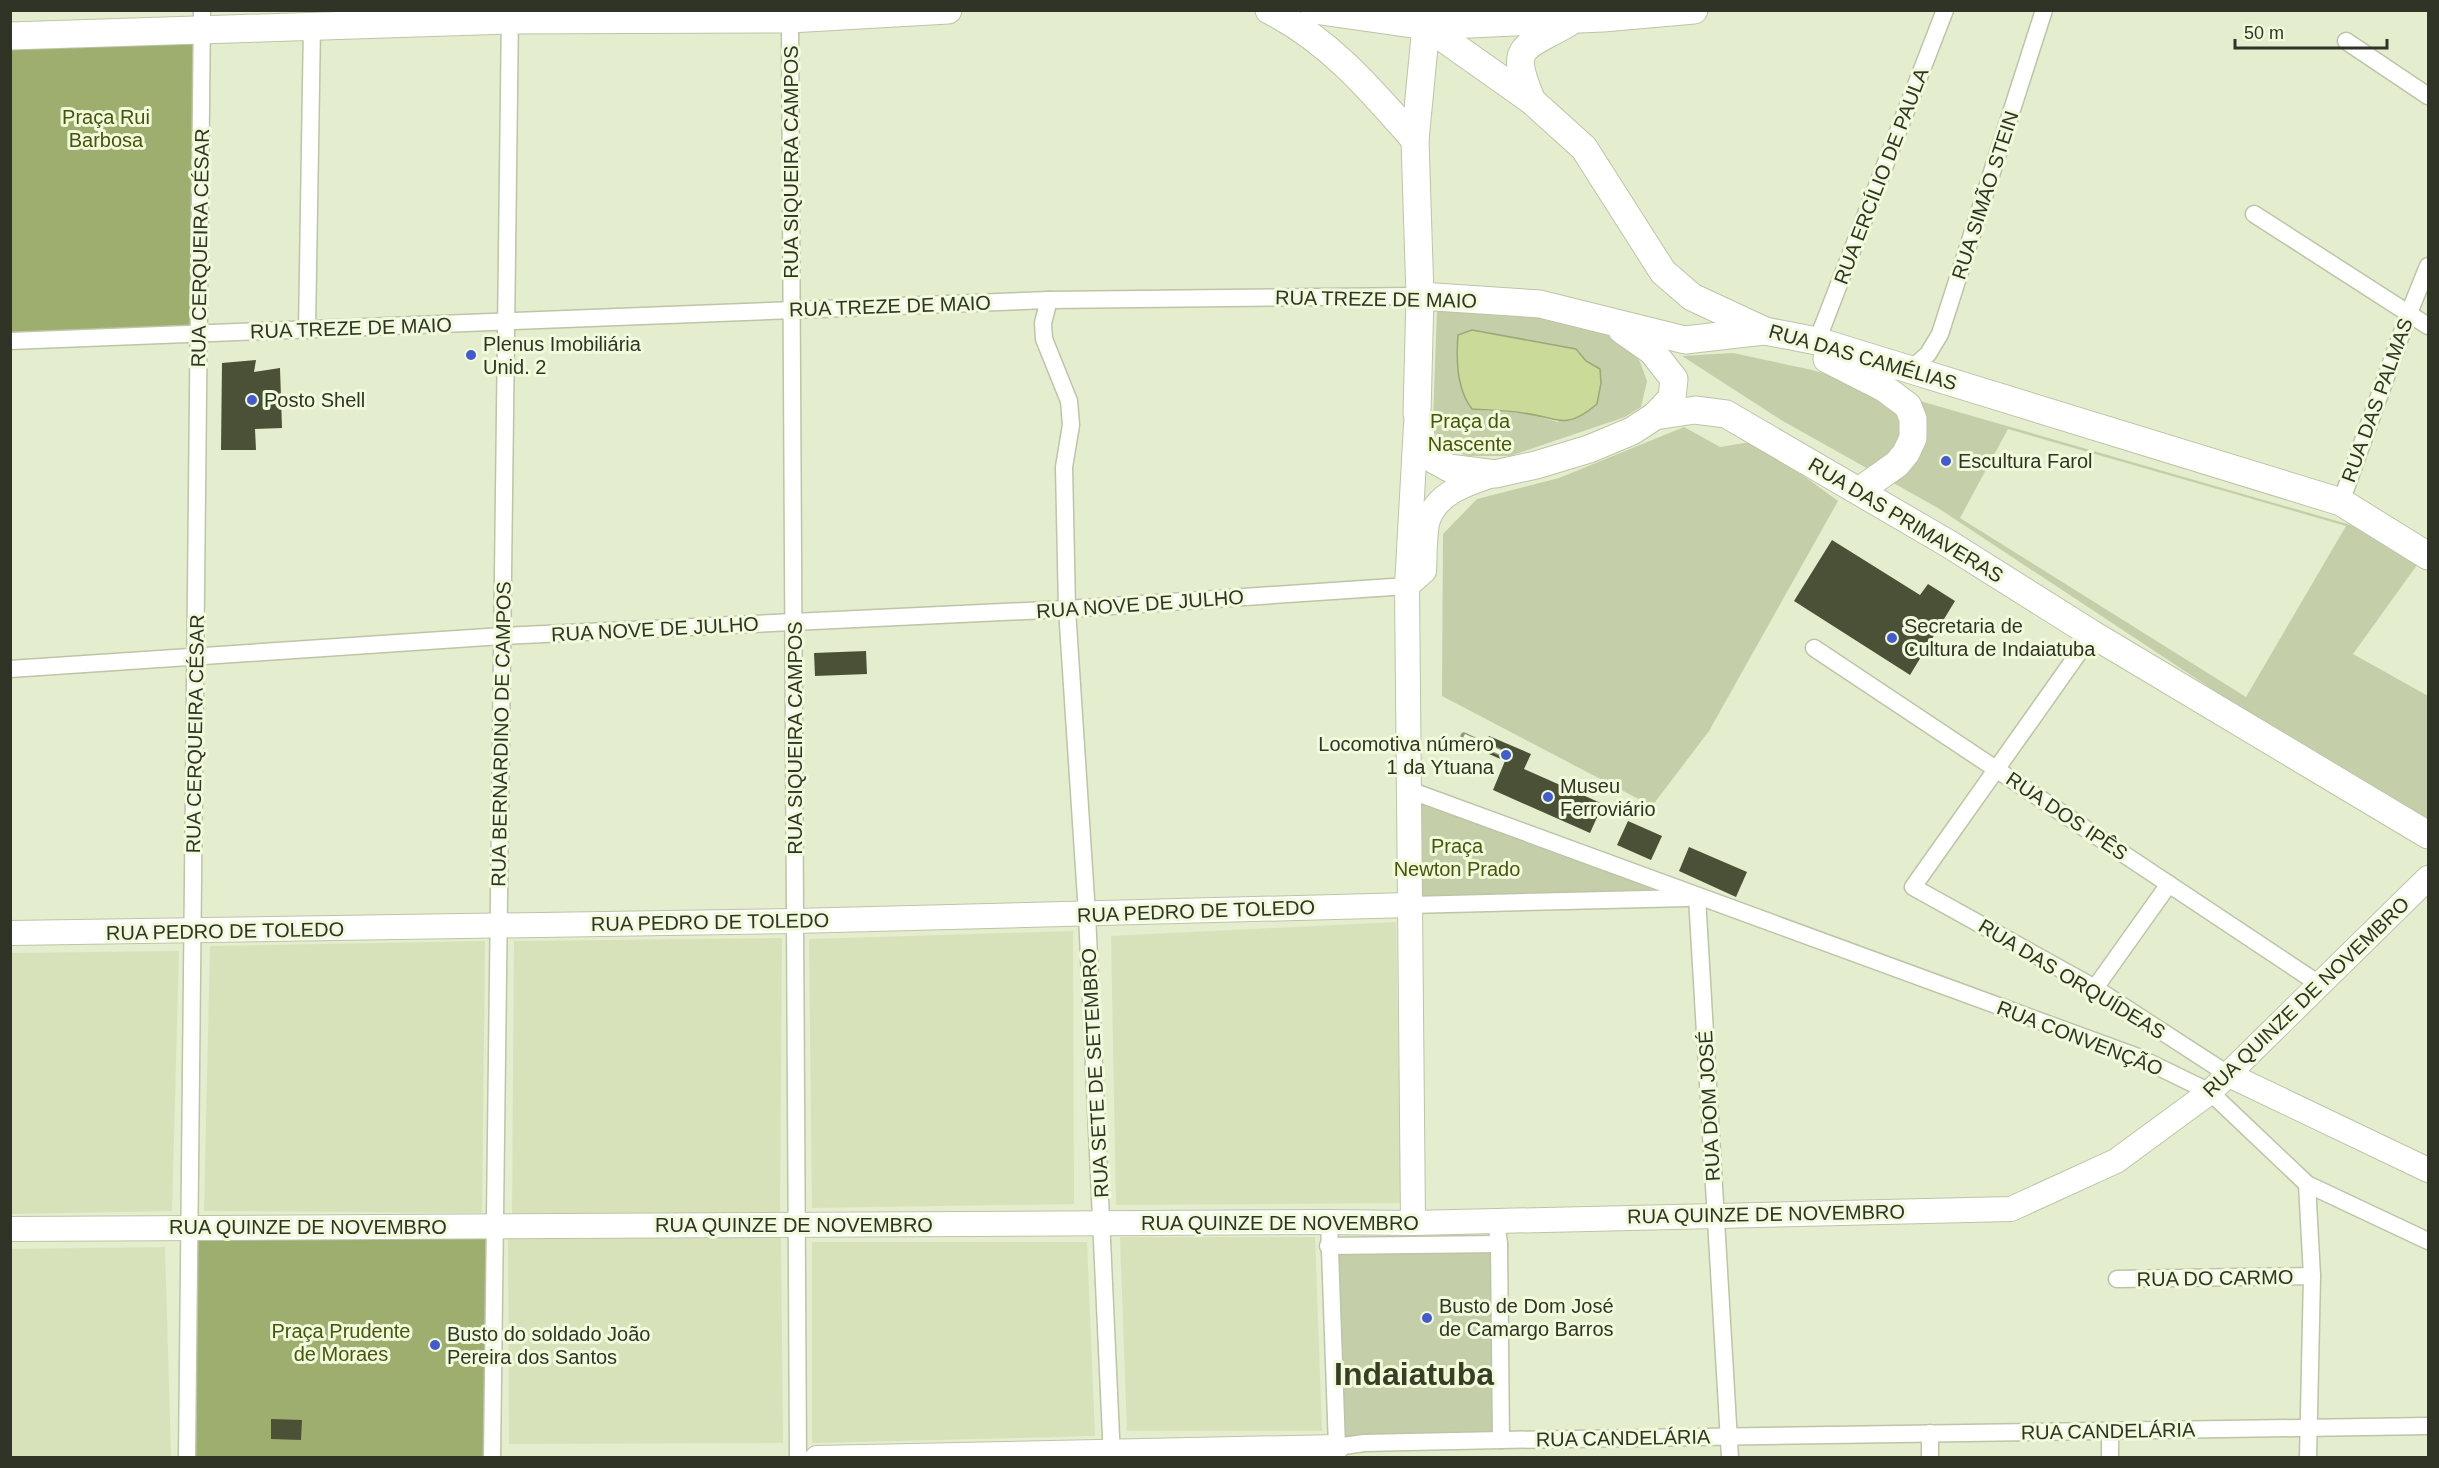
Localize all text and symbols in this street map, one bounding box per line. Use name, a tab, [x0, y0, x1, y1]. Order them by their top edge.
scale bar	[2235, 12, 2386, 50]
text: 50 m	[2244, 23, 2284, 43]
street label: RUA SIQUEIRA CAMPOS	[780, 45, 802, 279]
street label: RUA ERCÍLIO DE PAULA	[1830, 64, 1933, 287]
park label: Praça Rui Barbosa	[62, 106, 150, 151]
street label: RUA SIMÃO STEIN	[1946, 108, 2023, 282]
street label: RUA CERQUEIRA CÉSAR	[187, 128, 213, 368]
street label: RUA TREZE DE MAIO	[1275, 286, 1477, 312]
street label: RUA TREZE DE MAIO	[789, 291, 991, 321]
street label: RUA TREZE DE MAIO	[250, 313, 452, 343]
street label: RUA DAS PALMAS	[2337, 315, 2417, 485]
street label: RUA DAS CAMÉLIAS	[1766, 320, 1960, 394]
place label: Plenus Imobiliária Unid. 2	[483, 333, 642, 378]
marker: Plenus Imobiliária Unid. 2	[464, 348, 478, 362]
place label: Posto Shell	[264, 389, 365, 411]
marker: Posto Shell	[245, 393, 259, 407]
park label: Praça da Nascente	[1428, 410, 1512, 455]
place label: Escultura Farol	[1958, 450, 2093, 472]
street label: RUA DAS PRIMAVERAS	[1805, 453, 2007, 587]
marker: Escultura Farol	[1939, 454, 1953, 468]
street label: RUA BERNARDINO DE CAMPOS	[487, 581, 515, 887]
street label: RUA NOVE DE JULHO	[1036, 586, 1244, 622]
street label: RUA NOVE DE JULHO	[551, 613, 759, 645]
street label: RUA CERQUEIRA CÉSAR	[182, 614, 208, 854]
place label: Secretaria de Cultura de Indaiatuba	[1904, 615, 2096, 660]
street label: RUA SIQUEIRA CAMPOS	[784, 621, 806, 855]
marker: Secretaria de Cultura de Indaiatuba	[1885, 631, 1899, 645]
place label: Locomotiva número 1 da Ytuana	[1318, 733, 1495, 778]
marker: Locomotiva número 1 da Ytuana	[1499, 748, 1513, 762]
street label: RUA DOS IPÊS	[2002, 767, 2132, 865]
place label: Museu Ferroviário	[1560, 775, 1656, 820]
marker: Museu Ferroviário	[1541, 790, 1555, 804]
park label: Praça Newton Prado	[1394, 835, 1520, 880]
street label: RUA QUINZE DE NOVEMBRO	[2198, 893, 2414, 1101]
street label: RUA PEDRO DE TOLEDO	[1077, 896, 1315, 926]
street label: RUA PEDRO DE TOLEDO	[591, 909, 829, 935]
street label: RUA DAS ORQUÍDEAS	[1975, 915, 2169, 1043]
street label: RUA PEDRO DE TOLEDO	[106, 918, 344, 944]
street label: RUA SETE DE SETEMBRO	[1077, 948, 1113, 1198]
street label: RUA CONVENÇÃO	[1994, 995, 2166, 1080]
street label: RUA DOM JOSÉ	[1694, 1030, 1724, 1182]
street label: RUA QUINZE DE NOVEMBRO	[1627, 1201, 1905, 1227]
street label: RUA QUINZE DE NOVEMBRO	[1141, 1212, 1419, 1234]
street label: RUA QUINZE DE NOVEMBRO	[655, 1214, 933, 1236]
street label: RUA QUINZE DE NOVEMBRO	[169, 1216, 447, 1238]
street label: RUA DO CARMO	[2136, 1266, 2294, 1290]
place label: Busto de Dom José de Camargo Barros	[1439, 1295, 1614, 1340]
marker: Busto de Dom José de Camargo Barros	[1420, 1311, 1434, 1325]
park label: Praça Prudente de Moraes	[272, 1320, 410, 1365]
place label: Busto do soldado João Pereira dos Santos	[447, 1323, 651, 1368]
marker: Busto do soldado João Pereira dos Santos	[428, 1338, 442, 1352]
district label: Indaiatuba	[1334, 1356, 1494, 1392]
street label: RUA CANDELÁRIA	[2021, 1418, 2196, 1444]
street label: RUA CANDELÁRIA	[1536, 1425, 1711, 1451]

